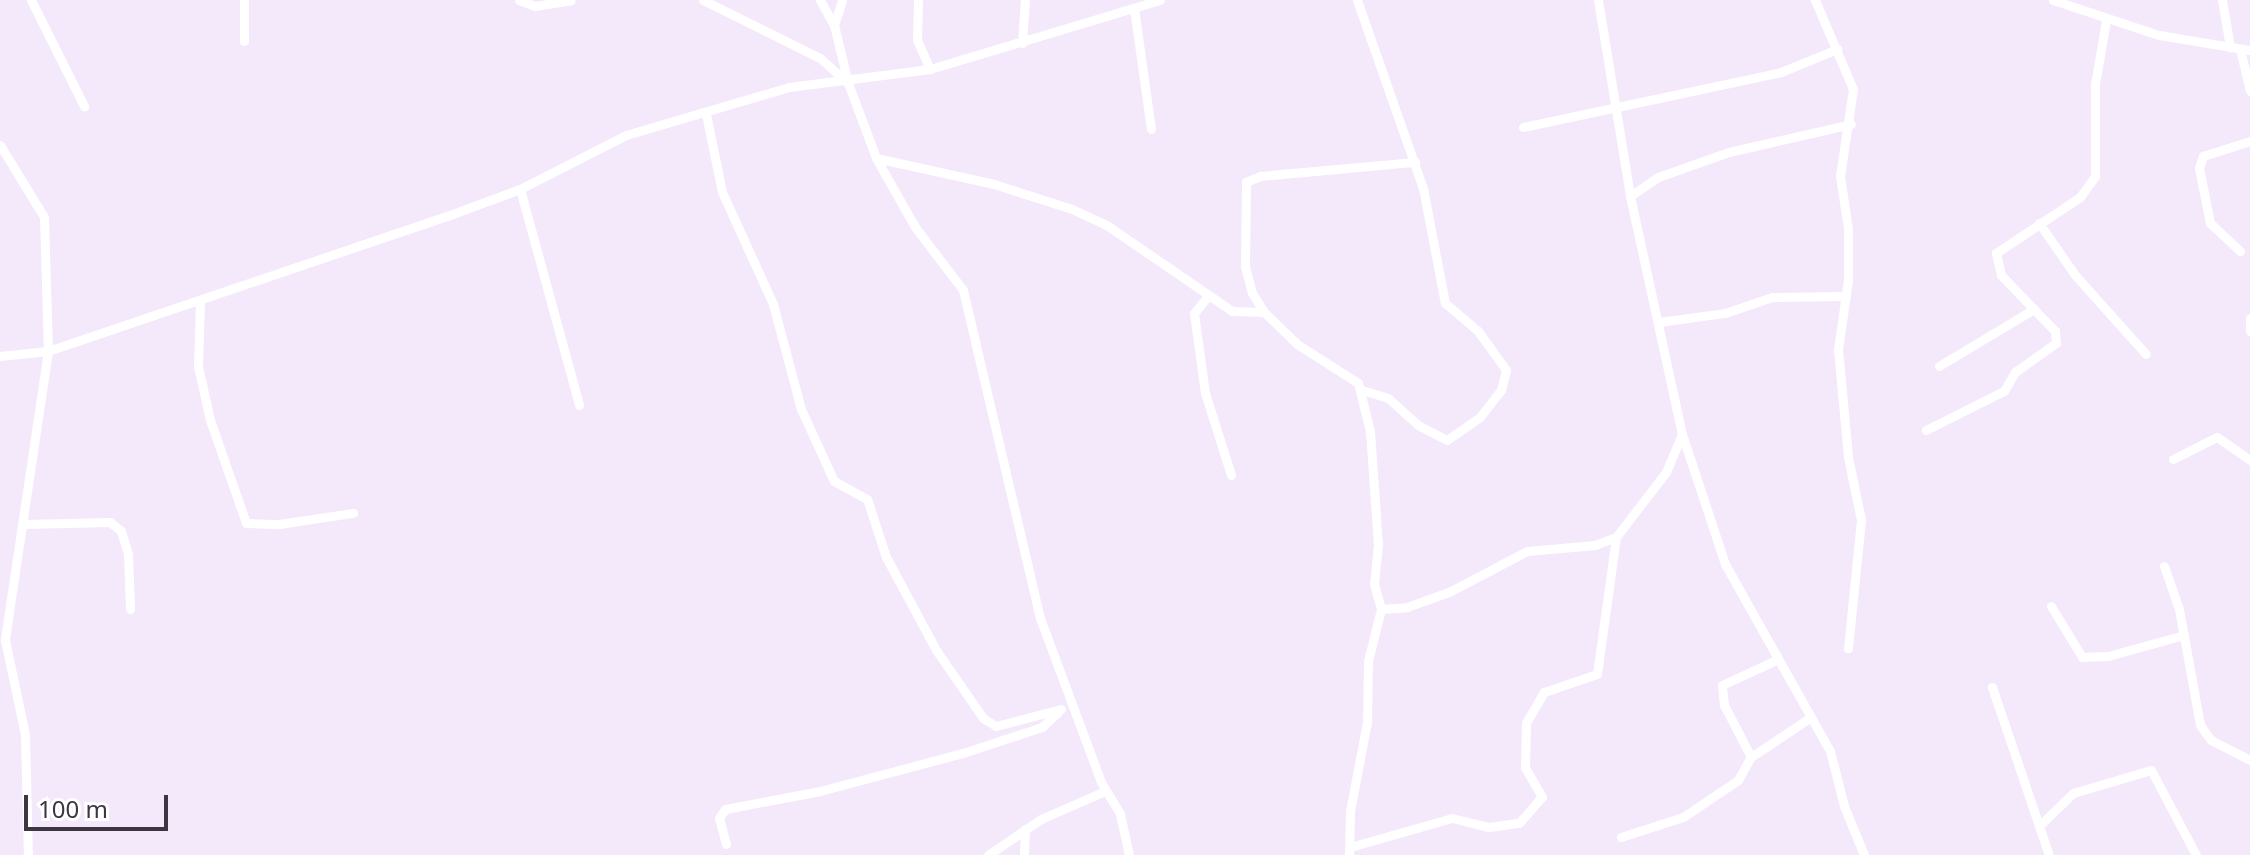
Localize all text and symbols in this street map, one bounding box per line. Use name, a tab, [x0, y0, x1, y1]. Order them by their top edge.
scale bar	[28, 779, 172, 829]
text: 100 m	[38, 792, 108, 825]

